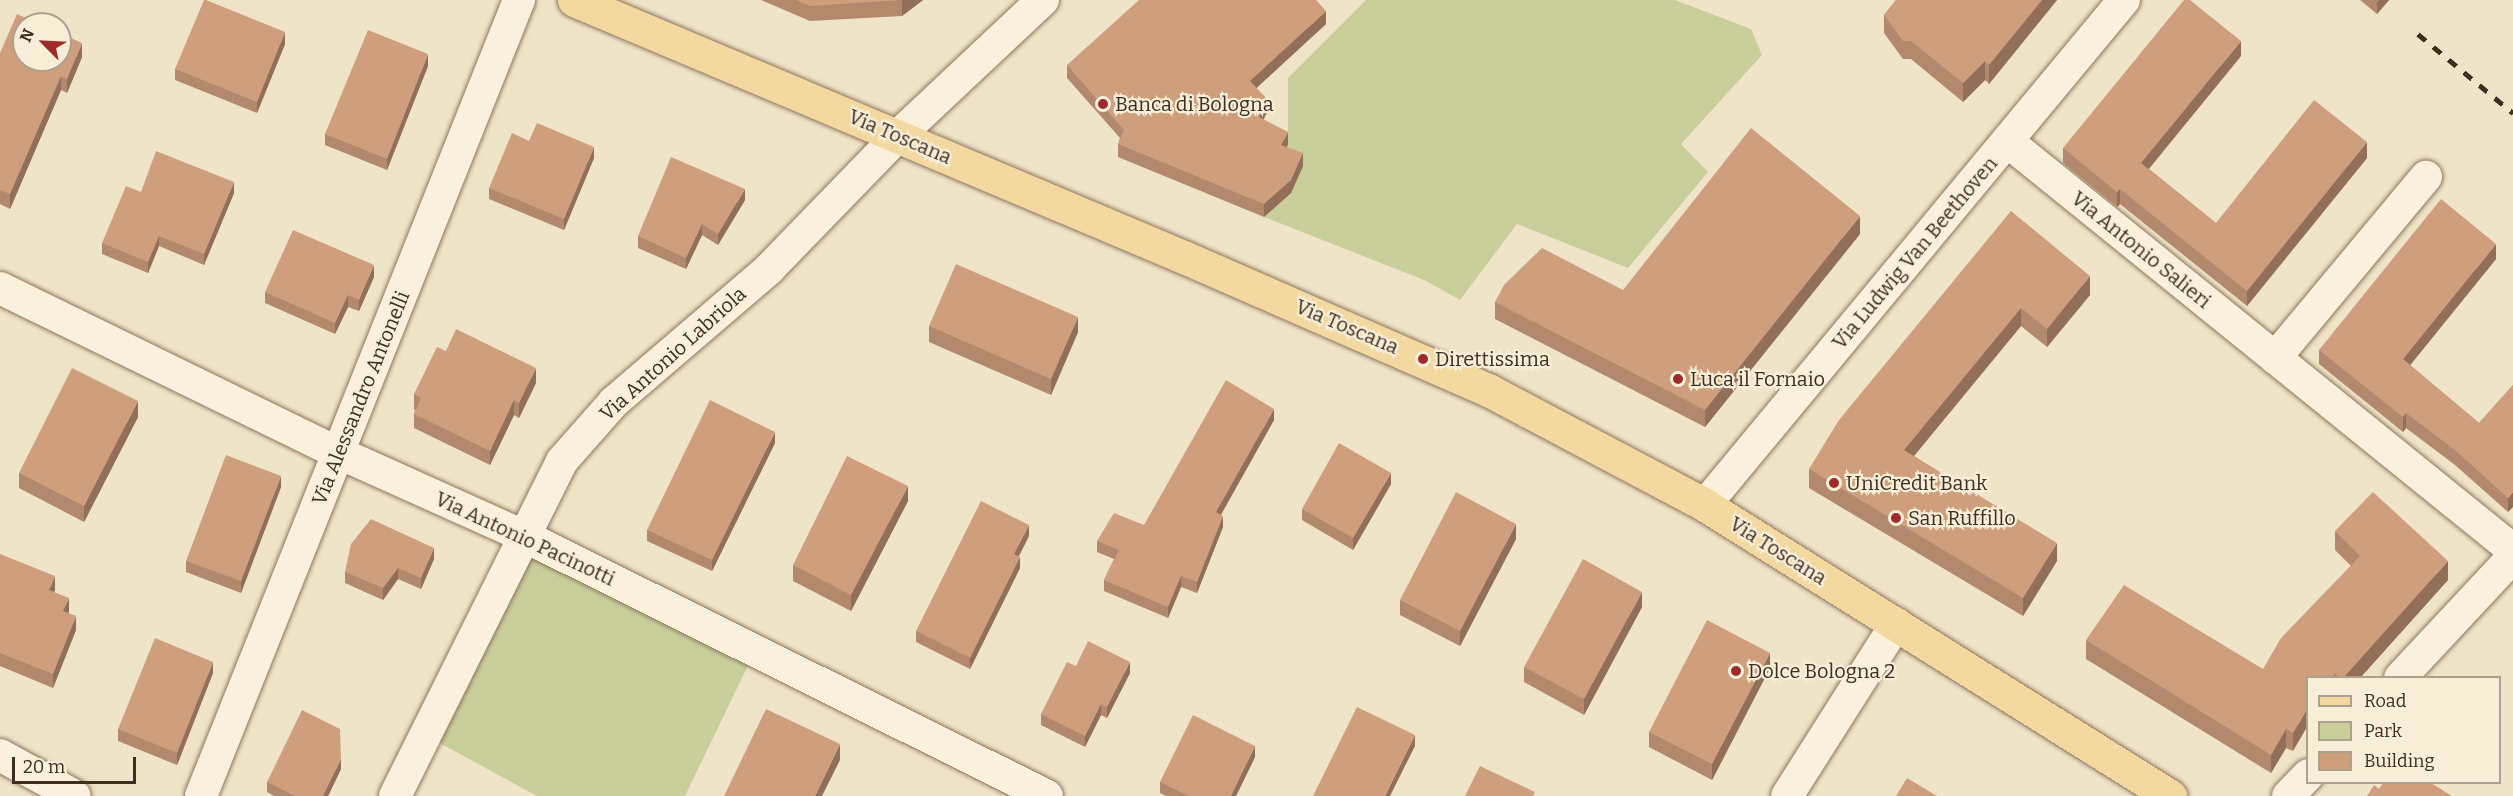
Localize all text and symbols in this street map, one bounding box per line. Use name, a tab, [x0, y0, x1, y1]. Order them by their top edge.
north arrow	[12, 12, 72, 72]
text: N	[16, 26, 38, 45]
place label: Banca di Bologna	[1115, 92, 1274, 116]
marker: Banca di Bologna	[1096, 97, 1110, 111]
street label: Via Toscana	[845, 105, 955, 169]
street label: Via Ludwig Van Beethoven	[1827, 152, 2003, 354]
street label: Via Antonio Salieri	[2066, 186, 2216, 314]
street label: Via Antonio Labriola	[595, 282, 751, 426]
street label: Via Alessandro Antonelli	[307, 288, 415, 508]
street label: Via Toscana	[1292, 295, 1402, 359]
place label: Direttissima	[1435, 347, 1550, 371]
marker: Direttissima	[1416, 352, 1430, 366]
place label: Luca il Fornaio	[1690, 367, 1825, 391]
marker: Luca il Fornaio	[1671, 372, 1685, 386]
place label: UniCredit Bank	[1846, 471, 1987, 495]
marker: UniCredit Bank	[1827, 476, 1841, 490]
street label: Via Antonio Pacinotti	[431, 487, 619, 591]
place label: San Ruffillo	[1908, 506, 2016, 530]
marker: San Ruffillo	[1889, 511, 1903, 525]
street label: Via Toscana	[1725, 512, 1831, 590]
place label: Dolce Bologna 2	[1748, 659, 1895, 683]
marker: Dolce Bologna 2	[1729, 664, 1743, 678]
legend	[2306, 676, 2501, 784]
text: Road	[2364, 690, 2406, 712]
text: Park	[2364, 720, 2402, 742]
scale bar	[15, 745, 140, 783]
text: Building	[2364, 750, 2435, 772]
text: 20 m	[23, 756, 65, 778]

